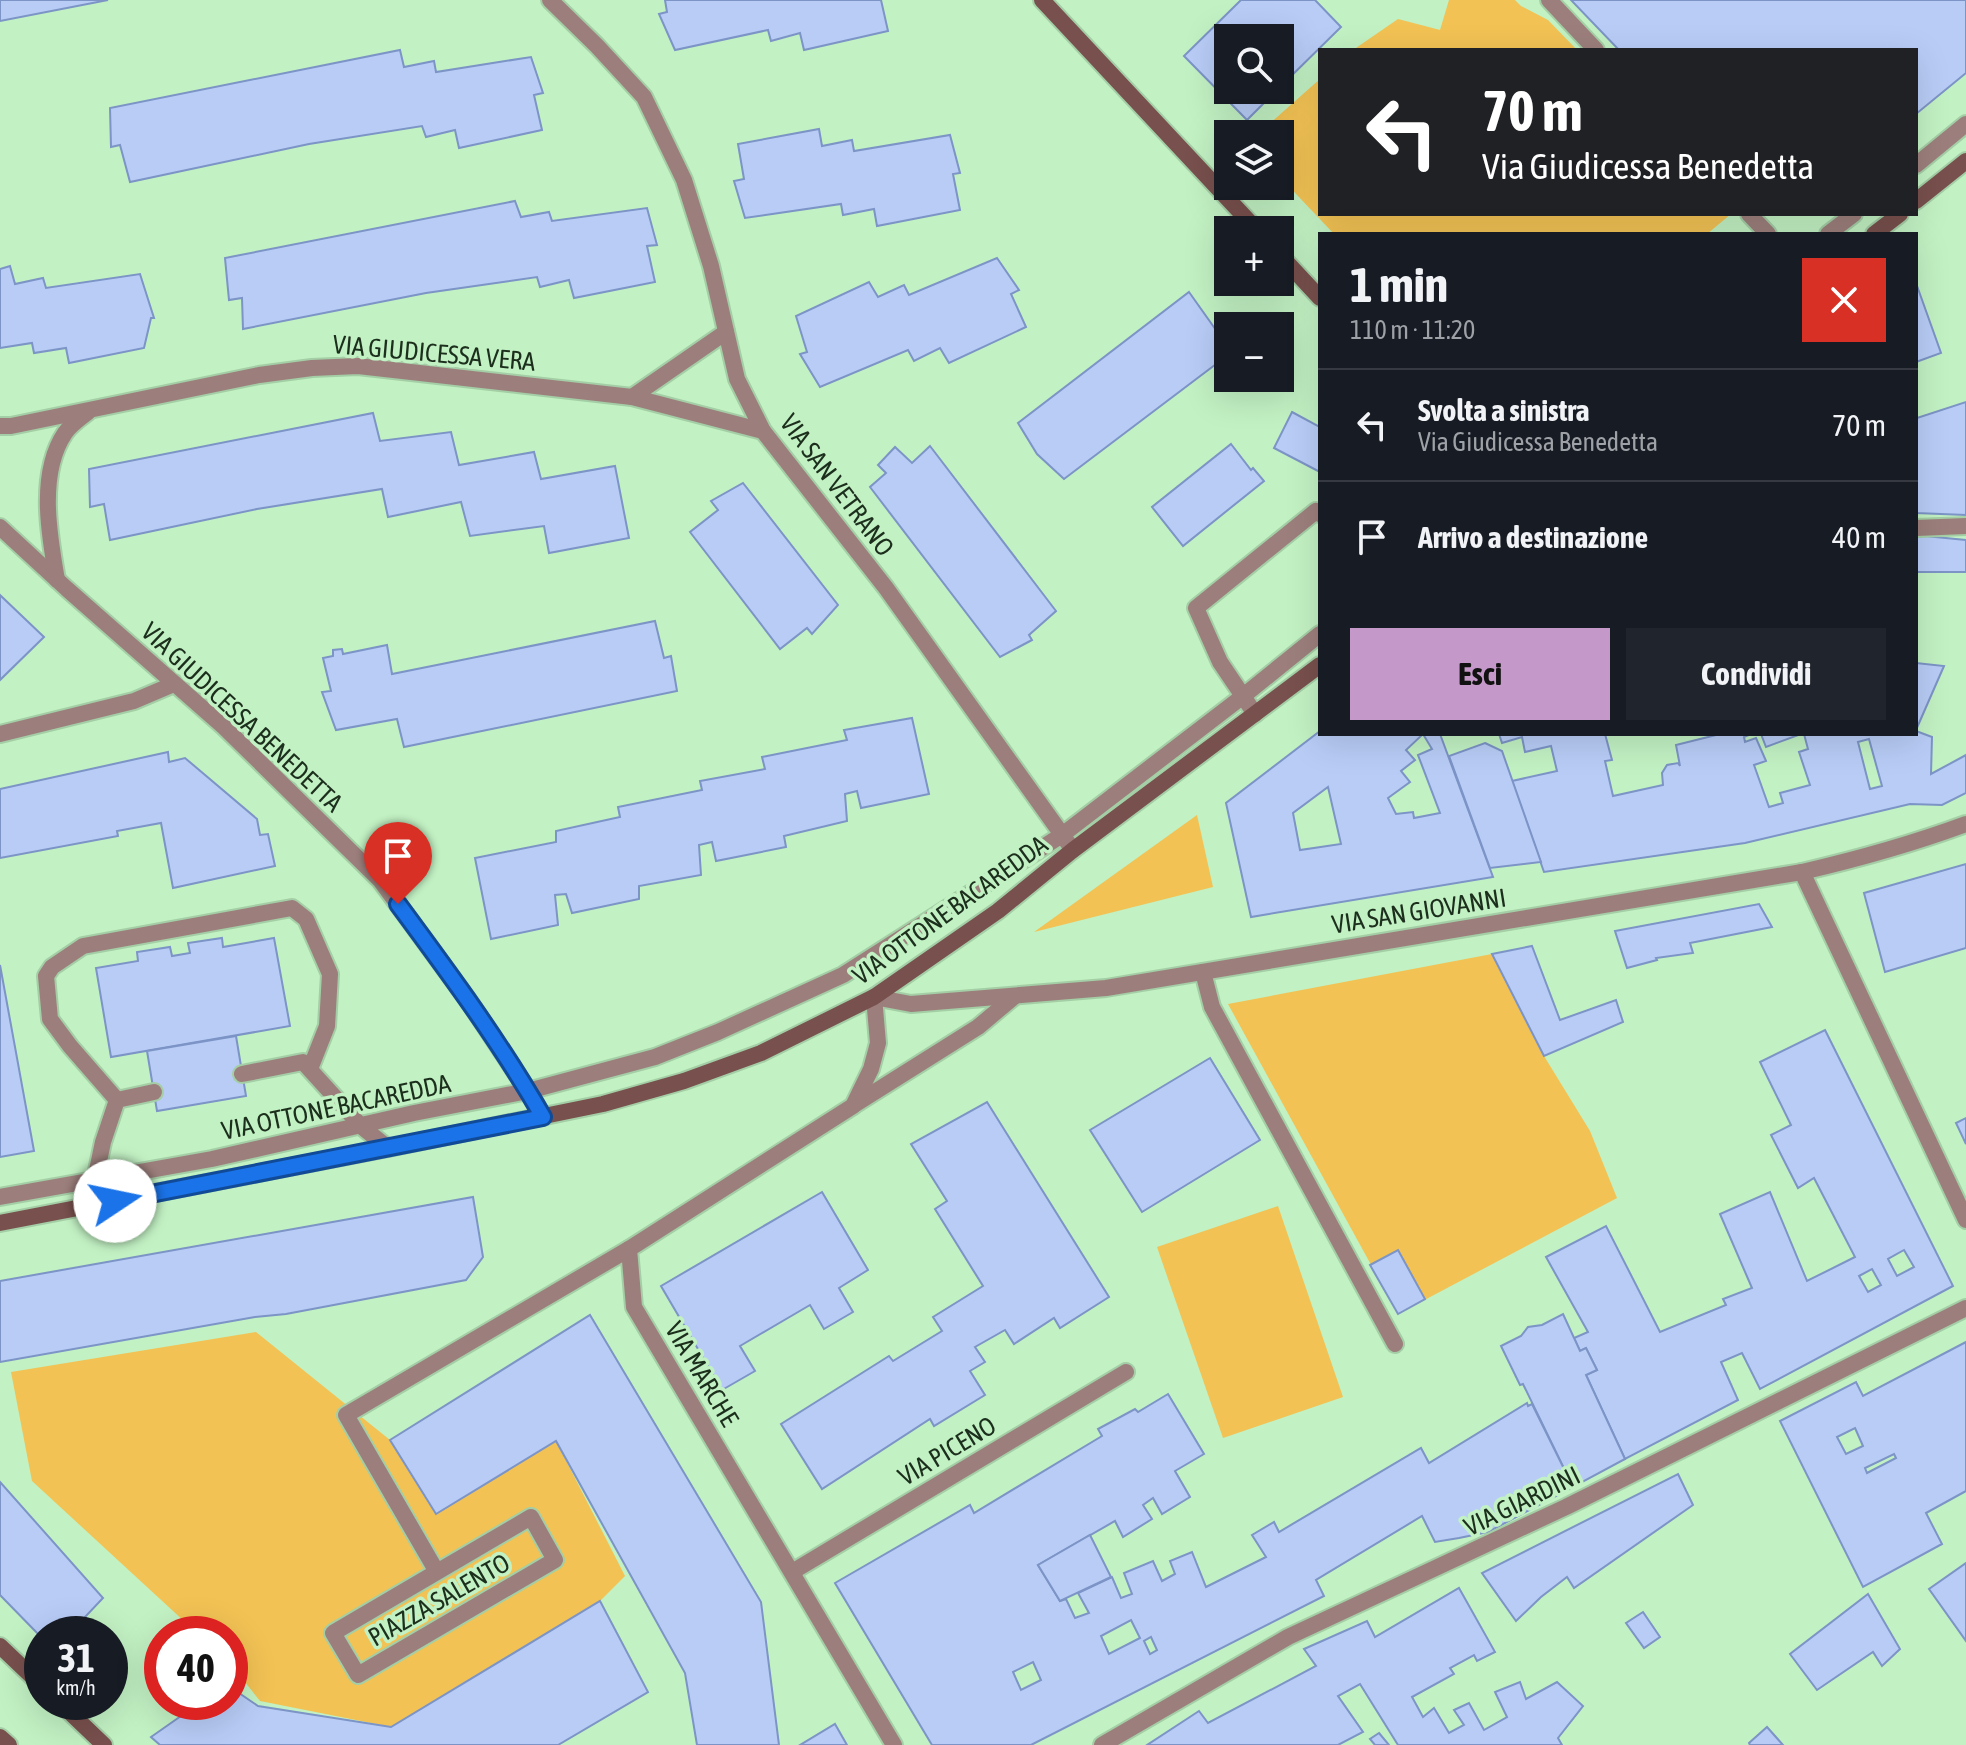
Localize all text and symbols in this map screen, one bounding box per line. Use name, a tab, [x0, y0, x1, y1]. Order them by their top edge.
map controls	[1214, 24, 1294, 392]
button: search	[1214, 24, 1294, 104]
text: 70 m	[1482, 79, 1583, 143]
icon: left	[1350, 80, 1454, 184]
button: layers	[1214, 120, 1294, 200]
text: Via Giudicessa Benedetta	[1482, 145, 1814, 187]
button: +	[1214, 216, 1294, 296]
text: 1 min	[1350, 257, 1448, 312]
button: close	[1802, 258, 1886, 342]
button: −	[1214, 312, 1294, 392]
text: 110 m · 11:20	[1350, 315, 1475, 345]
street label: VIA GIUDICESSA VERA	[332, 329, 537, 377]
text: Svolta a sinistra	[1418, 393, 1590, 427]
icon: left	[1350, 403, 1394, 447]
street label: VIA SAN VETRANO	[774, 408, 900, 562]
text: 70 m	[1832, 408, 1886, 442]
text: Via Giudicessa Benedetta	[1418, 427, 1658, 457]
icon: arrive	[1350, 515, 1394, 559]
text: Arrivo a destinazione	[1418, 520, 1648, 554]
text: 40 m	[1832, 520, 1886, 554]
street label: VIA GIUDICESSA BENEDETTA	[135, 616, 349, 818]
button: Esci	[1350, 628, 1610, 720]
button: Condividi	[1626, 628, 1886, 720]
pin	[364, 822, 432, 904]
street label: VIA OTTONE BACAREDDA	[847, 829, 1053, 991]
icon: arrive	[376, 834, 420, 878]
street label: VIA SAN GIOVANNI	[1330, 882, 1508, 940]
street label: VIA OTTONE BACAREDDA	[219, 1068, 453, 1146]
position arrow	[73, 1159, 157, 1243]
street label: VIA MARCHE	[659, 1316, 745, 1432]
street label: VIA PICENO	[893, 1410, 1001, 1492]
street label: VIA GIARDINI	[1459, 1460, 1585, 1542]
street label: PIAZZA SALENTO	[363, 1548, 515, 1652]
speed limit sign: 40	[144, 1616, 248, 1720]
text: 31	[57, 1635, 95, 1680]
text: km/h	[56, 1676, 96, 1699]

